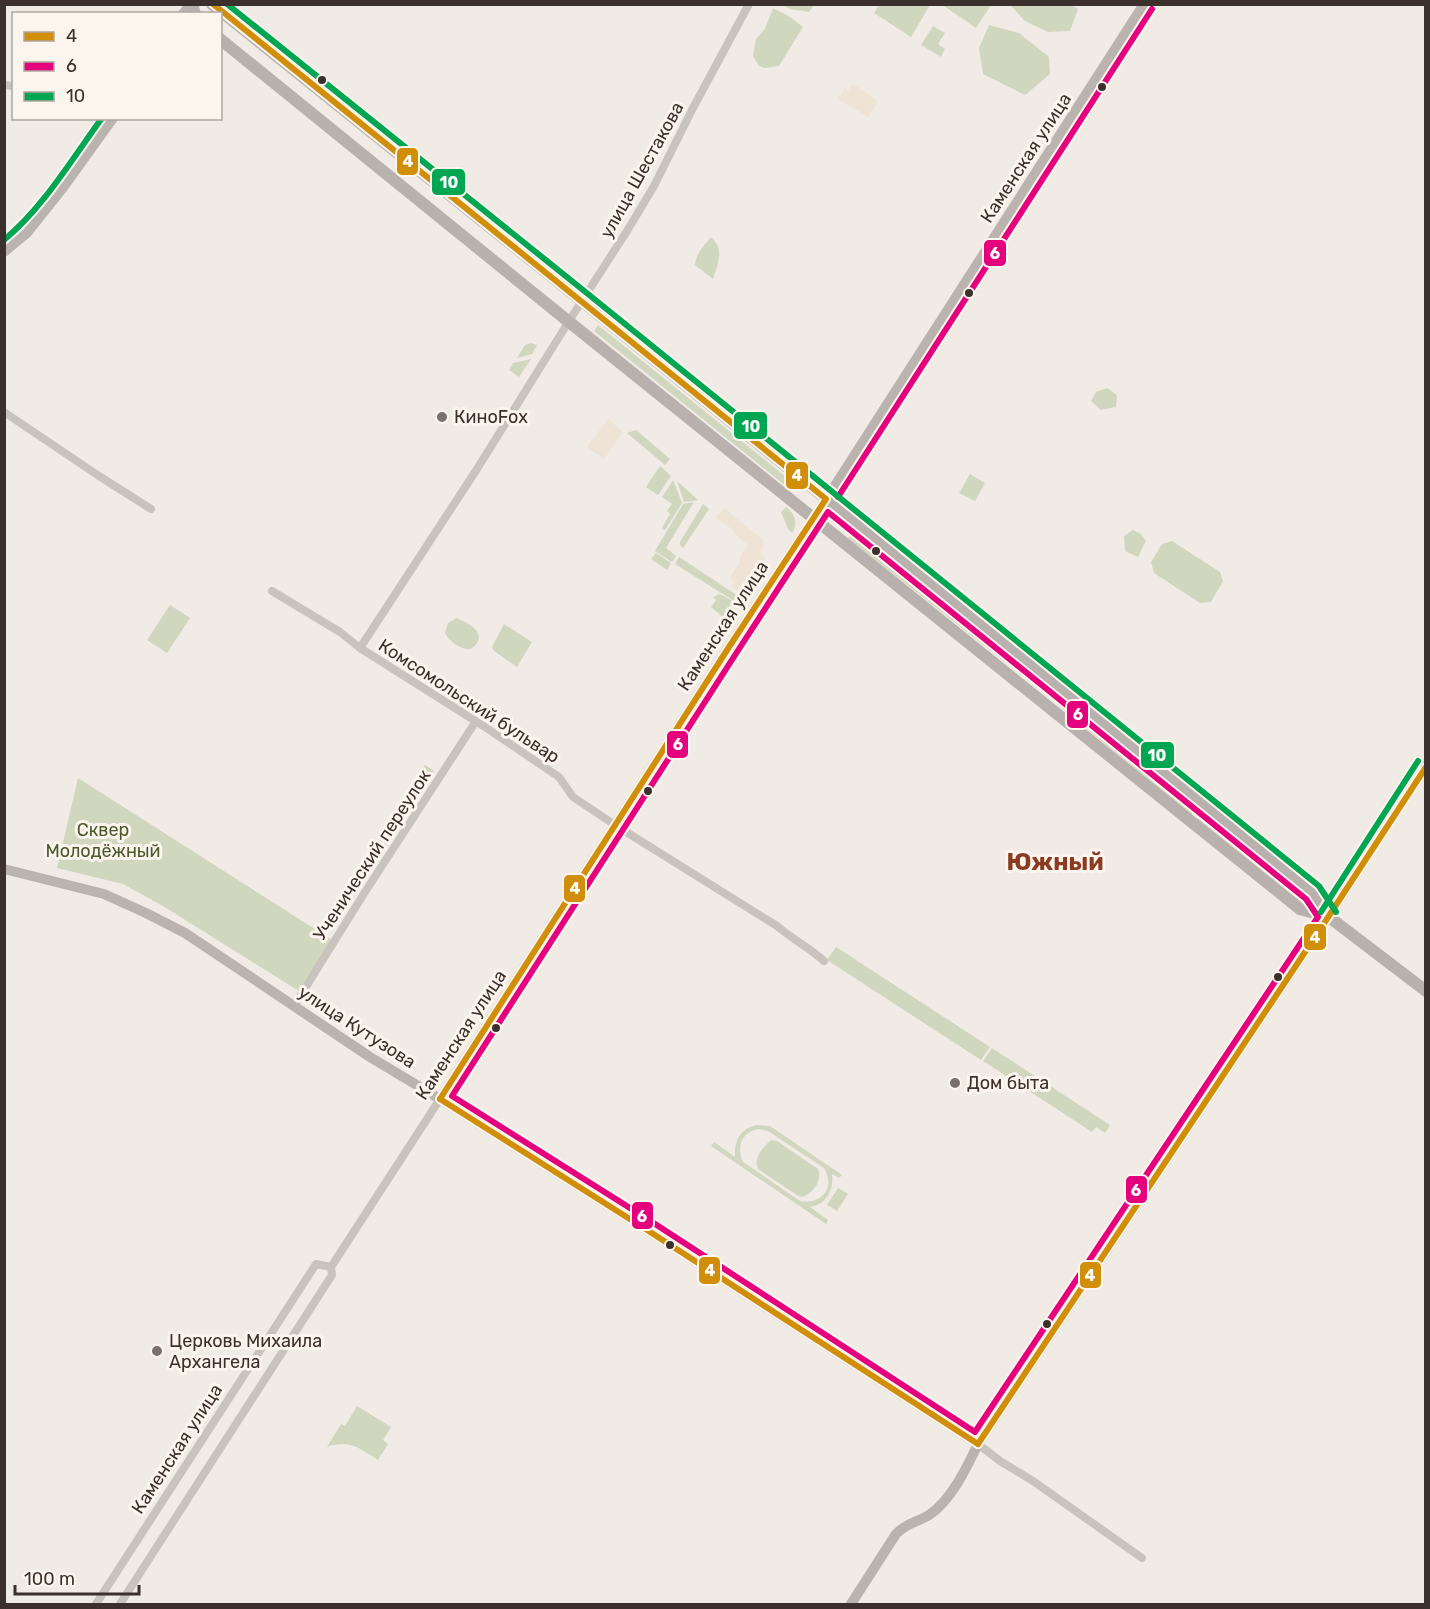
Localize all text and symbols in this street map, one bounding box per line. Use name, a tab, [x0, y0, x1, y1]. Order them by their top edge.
legend	[12, 12, 222, 120]
text: 4	[66, 25, 77, 47]
text: 6	[66, 55, 77, 77]
unlabelled marker	[316, 74, 328, 86]
unlabelled marker	[1096, 81, 1108, 93]
text: 10	[66, 85, 85, 107]
street label: Каменская улица	[976, 89, 1076, 227]
street label: улица Шестакова	[595, 98, 689, 242]
line badge: 4	[396, 147, 419, 176]
text: 4	[403, 152, 414, 171]
line badge: 10	[431, 168, 466, 196]
text: 10	[440, 173, 459, 192]
line badge: 6	[983, 239, 1007, 267]
text: 6	[990, 244, 1000, 263]
unlabelled marker	[963, 287, 975, 299]
place label: КиноFox	[454, 406, 528, 428]
marker: КиноFox	[435, 410, 449, 424]
line badge: 10	[733, 411, 768, 440]
text: 10	[742, 417, 761, 436]
line badge: 4	[785, 461, 809, 490]
text: 4	[792, 466, 803, 485]
unlabelled marker	[870, 545, 882, 557]
street label: Каменская улица	[673, 557, 773, 695]
street label: Комсомольский бульвар	[374, 634, 564, 768]
line badge: 6	[1066, 700, 1089, 729]
text: 6	[1073, 705, 1083, 724]
line badge: 6	[666, 730, 689, 759]
text: 6	[673, 735, 683, 754]
line badge: 10	[1140, 741, 1175, 769]
text: 10	[1148, 746, 1167, 765]
street label: Ученический переулок	[308, 765, 436, 945]
unlabelled marker	[642, 785, 654, 797]
park label: Сквер Молодёжный	[45, 819, 161, 862]
district label: Южный	[1006, 848, 1104, 876]
line badge: 4	[563, 874, 586, 903]
text: 4	[570, 879, 581, 898]
line badge: 4	[1303, 923, 1327, 951]
text: 4	[1310, 928, 1321, 947]
street label: Каменская улица	[411, 966, 511, 1104]
unlabelled marker	[1272, 971, 1284, 983]
street label: улица Кутузова	[294, 981, 420, 1073]
unlabelled marker	[490, 1022, 502, 1034]
place label: Дом быта	[967, 1072, 1049, 1094]
marker: Дом быта	[948, 1076, 962, 1090]
line badge: 6	[1125, 1175, 1148, 1204]
text: 6	[1131, 1181, 1141, 1200]
line badge: 6	[631, 1201, 654, 1230]
text: 6	[637, 1207, 647, 1226]
unlabelled marker	[664, 1239, 676, 1251]
line badge: 4	[698, 1256, 721, 1285]
text: 4	[705, 1261, 716, 1280]
line badge: 4	[1079, 1261, 1102, 1289]
text: 4	[1085, 1266, 1096, 1285]
unlabelled marker	[1041, 1318, 1053, 1330]
place label: Церковь Михаила Архангела	[169, 1330, 322, 1373]
marker: Церковь Михаила Архангела	[150, 1344, 164, 1358]
street label: Каменская улица	[127, 1380, 227, 1518]
scale bar	[15, 1558, 140, 1596]
text: 100 m	[24, 1568, 75, 1590]

